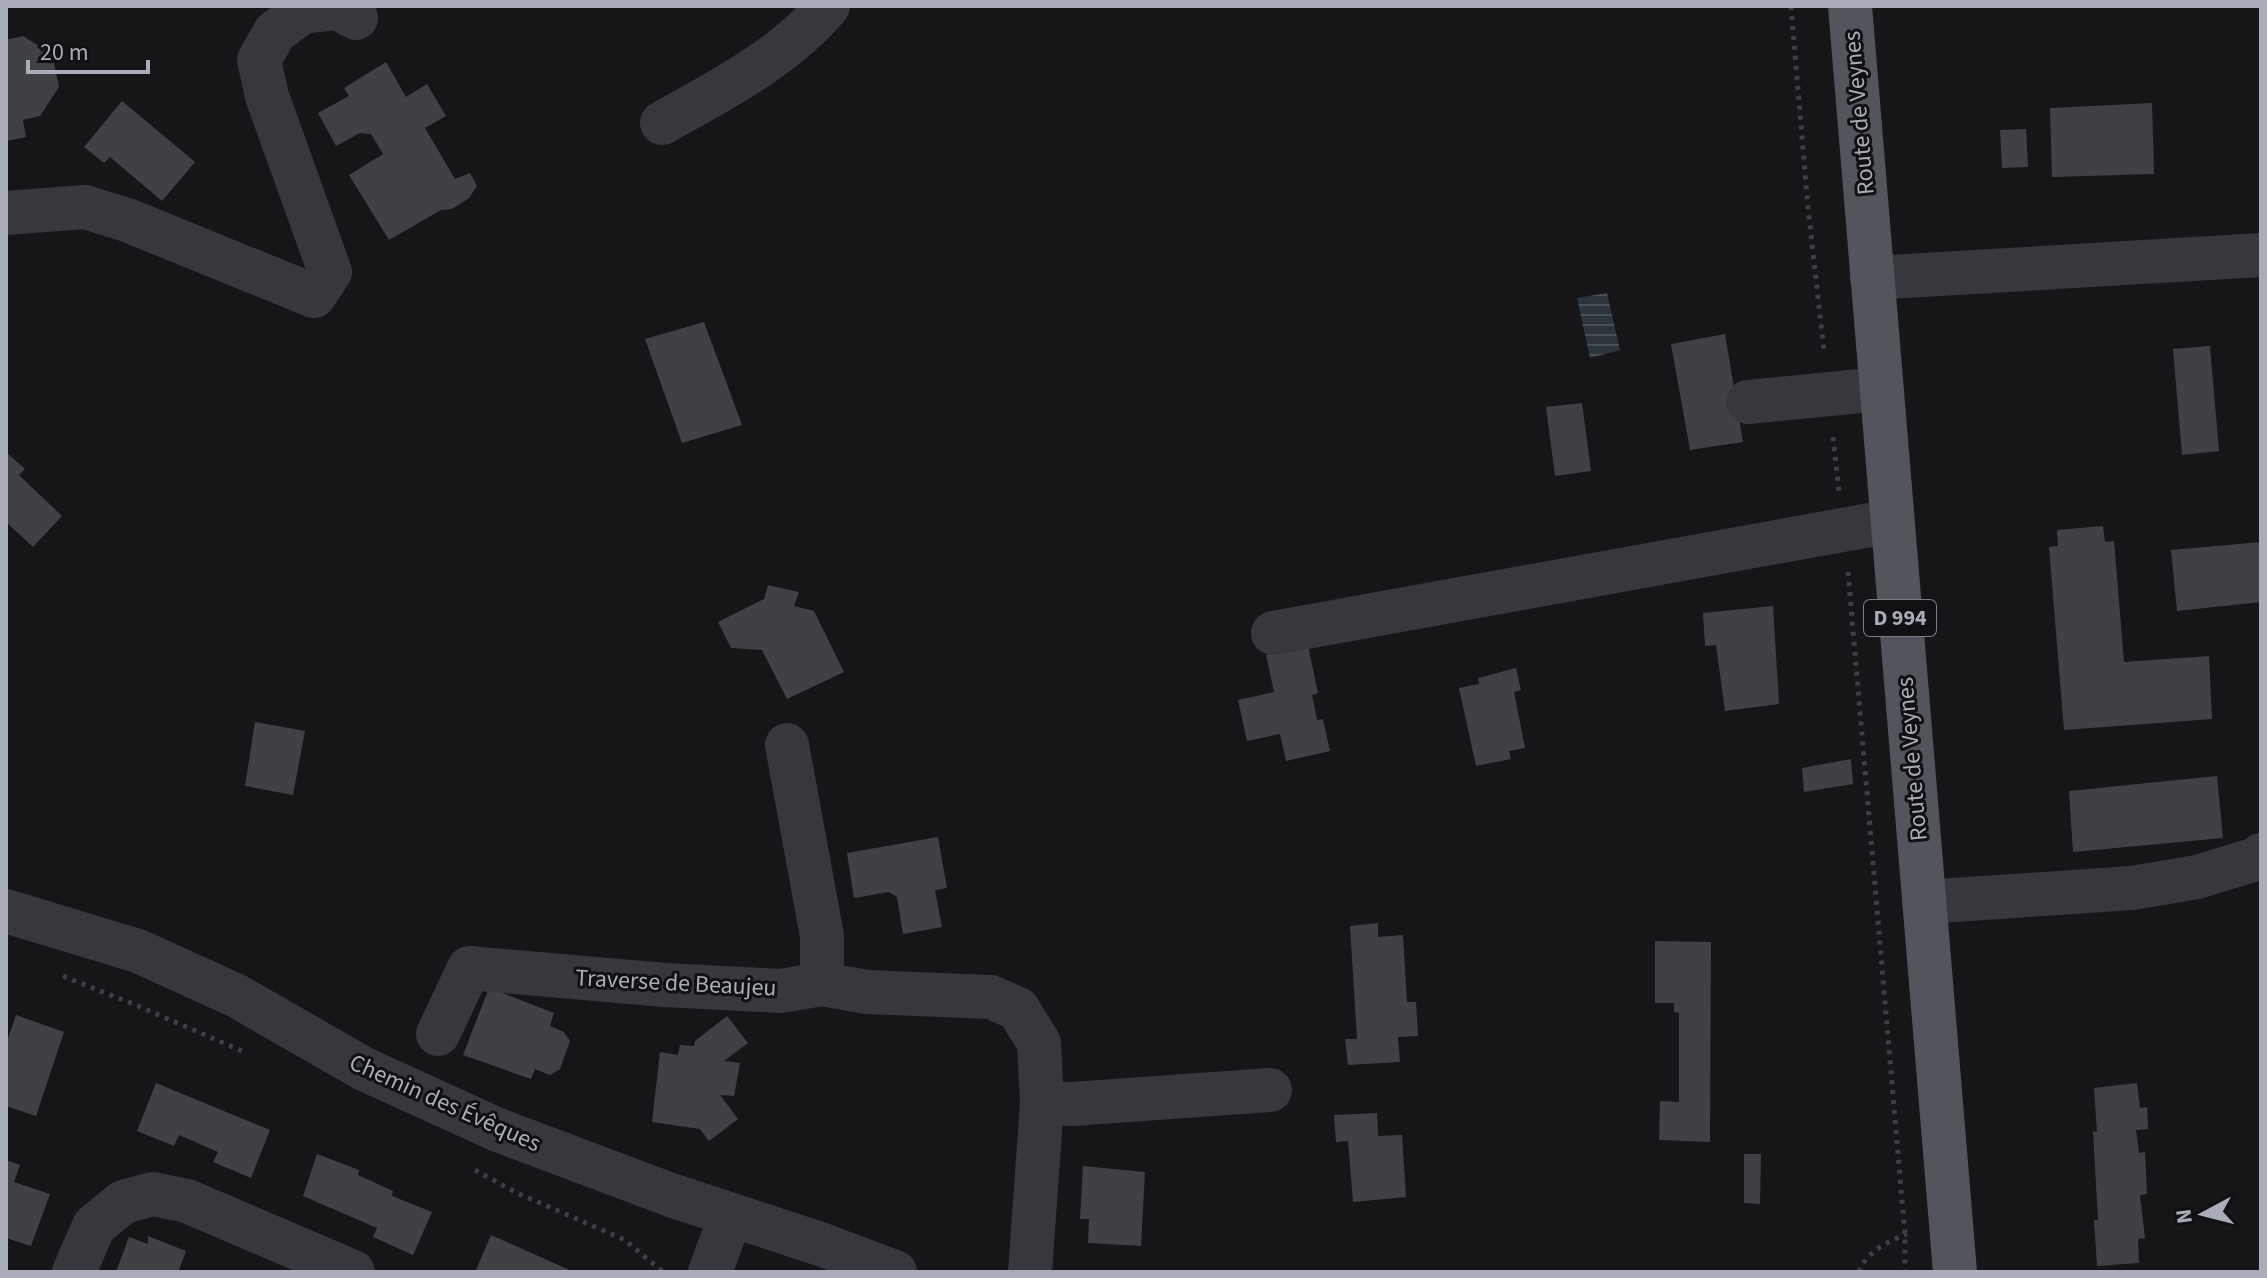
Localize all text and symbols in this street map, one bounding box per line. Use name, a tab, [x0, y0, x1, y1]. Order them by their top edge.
scale bar	[28, 24, 148, 74]
street label: Route de Veynes	[1834, 30, 1884, 196]
text: 20 m	[40, 35, 89, 70]
road number: D 994	[1864, 600, 1936, 636]
street label: Route de Veynes	[1887, 676, 1937, 842]
street label: Traverse de Beaujeu	[575, 960, 777, 1006]
street label: Chemin des Évêques	[344, 1045, 546, 1161]
north arrow	[2163, 1174, 2243, 1254]
text: N	[2167, 1207, 2201, 1226]

